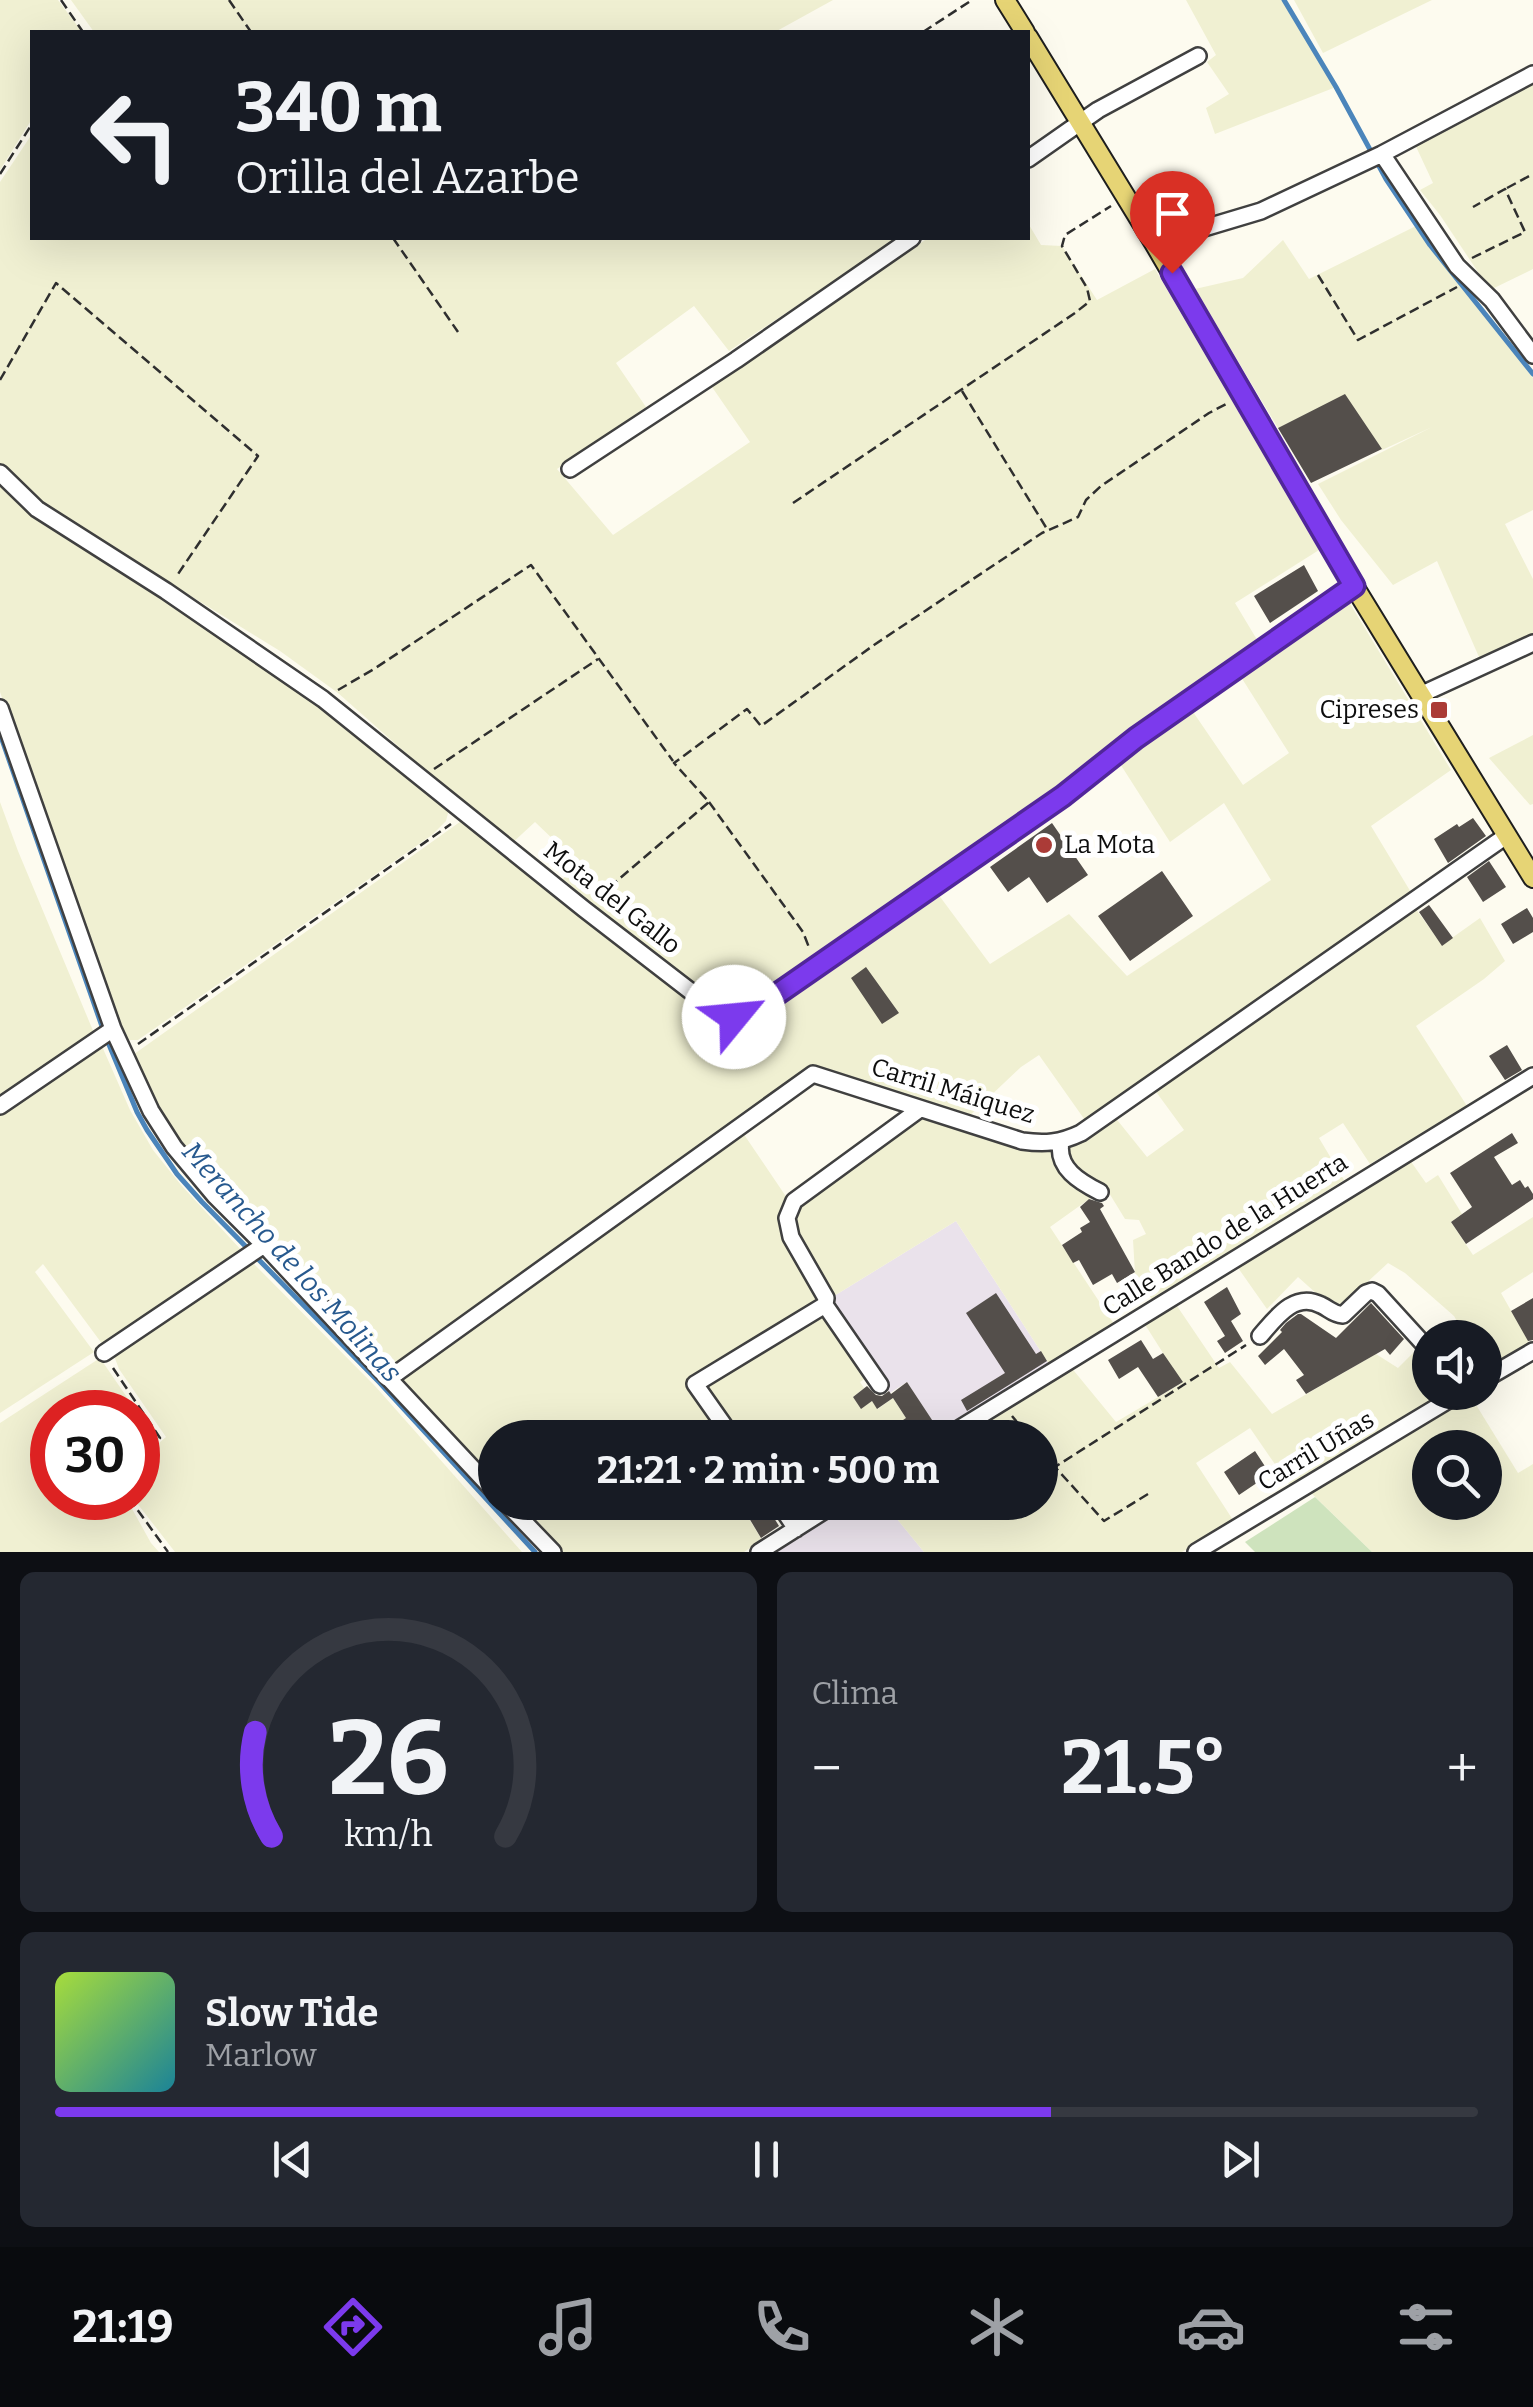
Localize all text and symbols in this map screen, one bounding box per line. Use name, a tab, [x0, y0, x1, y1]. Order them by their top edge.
text: 340 m	[235, 66, 442, 150]
icon: left	[70, 70, 200, 200]
text: Orilla del Azarbe	[235, 151, 580, 205]
pin	[1130, 171, 1215, 274]
icon: arrive	[1145, 186, 1200, 241]
place label: Cipreses	[1320, 695, 1419, 725]
marker: Cipreses	[1428, 699, 1450, 721]
place label: La Mota	[1064, 830, 1155, 860]
marker: La Mota	[1033, 834, 1055, 856]
street label: Mota del Gallo	[538, 835, 686, 961]
position arrow	[682, 965, 786, 1069]
street label: Carril Máiquez	[868, 1052, 1038, 1130]
water label: Merancho de los Molinas	[175, 1135, 409, 1389]
street label: Calle Bando de la Huerta	[1097, 1147, 1353, 1323]
map controls	[1412, 1320, 1502, 1520]
button: sound	[1412, 1320, 1502, 1410]
speed limit sign: 30	[30, 1390, 160, 1520]
street label: Carril Uñas	[1252, 1405, 1380, 1497]
button: search	[1412, 1430, 1502, 1520]
text: 21:21 · 2 min · 500 m	[597, 1447, 939, 1493]
text: Clima	[812, 1674, 898, 1712]
text: 26	[328, 1697, 448, 1822]
text: 21.5°	[1061, 1723, 1227, 1813]
text: −	[812, 1736, 842, 1802]
text: +	[1447, 1736, 1478, 1802]
text: km/h	[344, 1813, 432, 1855]
text: Slow Tide	[205, 1990, 378, 2036]
text: Marlow	[205, 2036, 317, 2074]
icon: previous	[265, 2132, 320, 2187]
icon: pause	[739, 2132, 794, 2187]
icon: next	[1213, 2132, 1268, 2187]
icon: directions	[318, 2292, 388, 2362]
icon: music	[533, 2292, 603, 2362]
icon: phone	[747, 2292, 817, 2362]
icon: climate	[962, 2292, 1032, 2362]
icon: car	[1176, 2292, 1246, 2362]
icon: filters	[1391, 2292, 1461, 2362]
text: 21:19	[72, 2300, 174, 2354]

